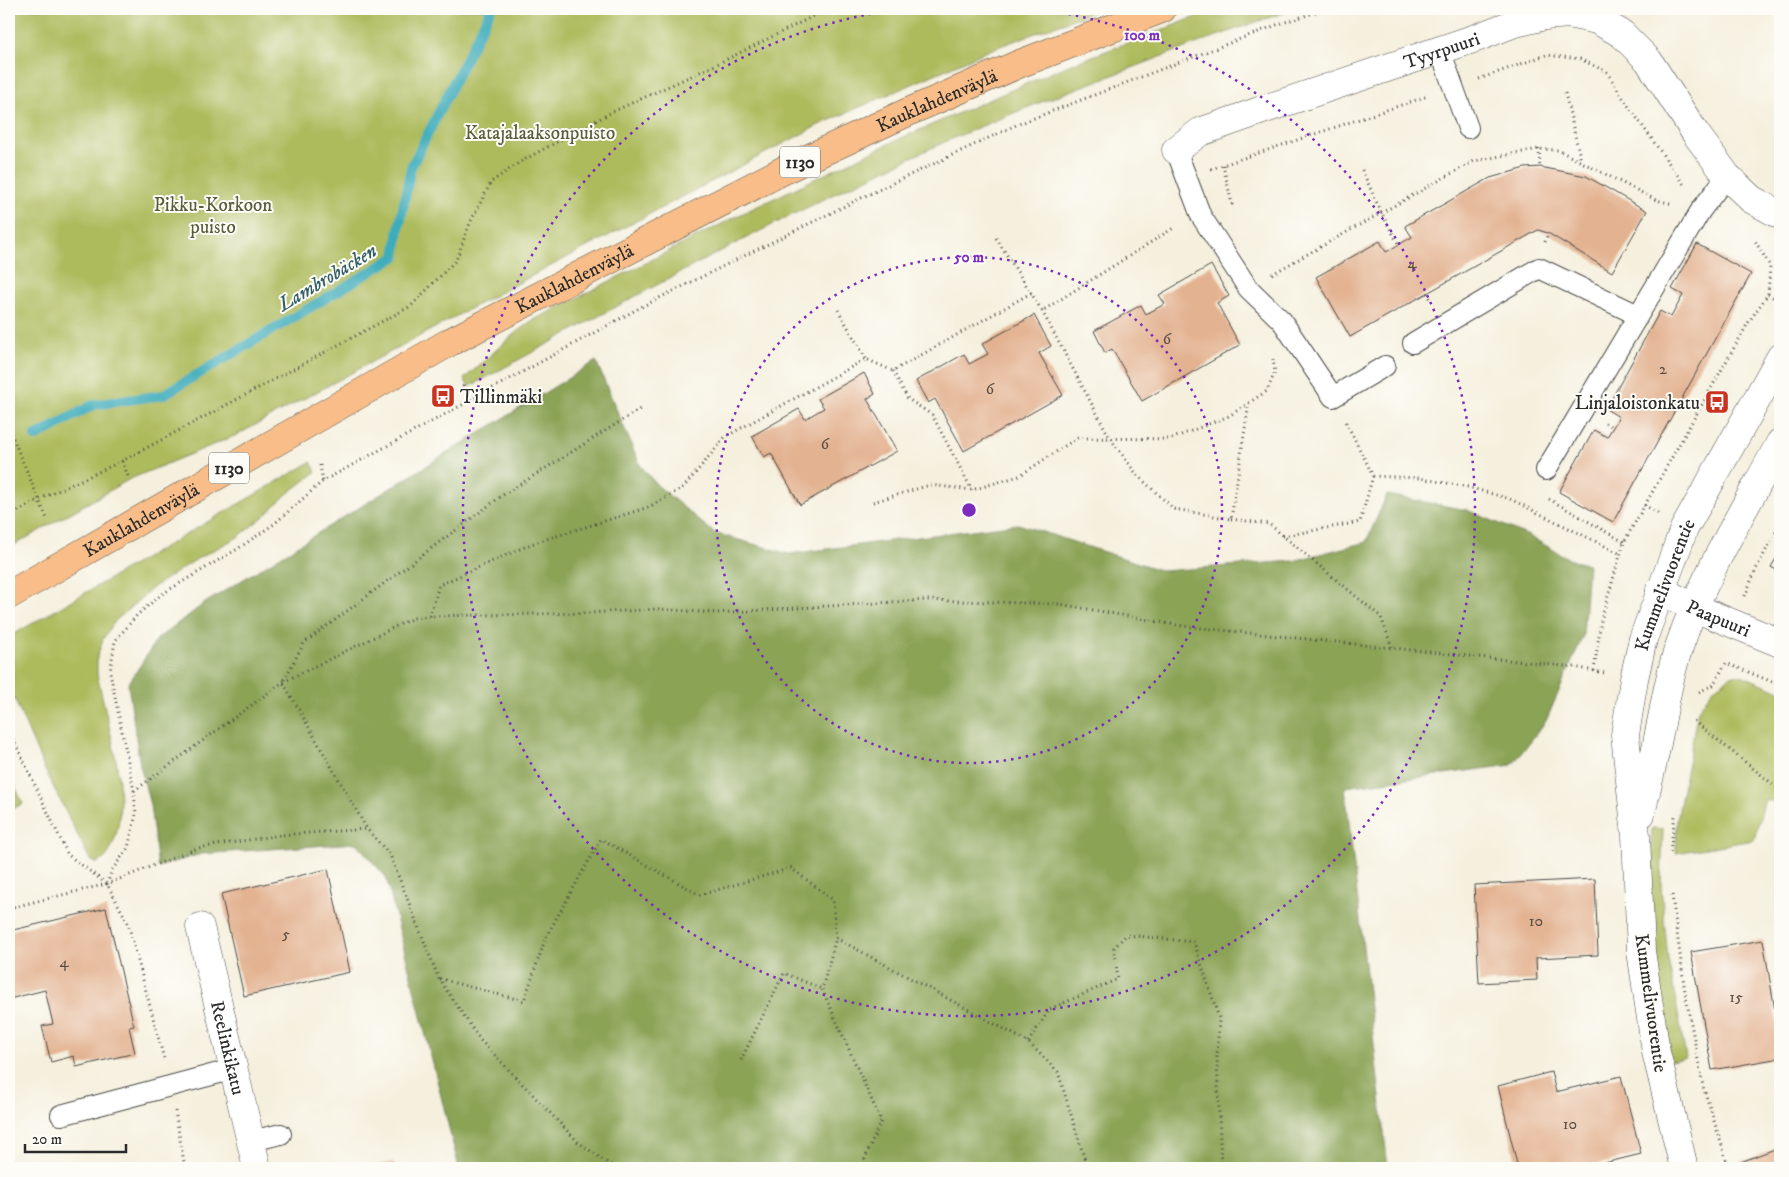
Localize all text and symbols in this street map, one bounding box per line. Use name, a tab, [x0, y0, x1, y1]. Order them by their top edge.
text: 100 m	[1124, 26, 1161, 45]
street label: Tyyrpuuri	[1401, 28, 1483, 75]
street label: Kauklahdenväylä	[873, 65, 1001, 138]
park label: Katajalaaksonpuisto	[465, 122, 615, 145]
road number: 1130	[780, 146, 820, 178]
park label: Pikku-Korkoon puisto	[154, 194, 272, 239]
water label: Lambrobäcken	[273, 239, 382, 318]
street label: Kauklahdenväylä	[512, 240, 638, 319]
text: 50 m	[953, 248, 985, 267]
house number: 4	[1407, 253, 1417, 273]
house number: 6	[1163, 329, 1172, 349]
house number: 2	[1659, 359, 1667, 379]
house number: 6	[986, 379, 995, 399]
bus stop icon: Tillinmäki	[430, 383, 456, 409]
place label: Tillinmäki	[460, 386, 542, 409]
bus stop icon: Linjaloistonkatu	[1704, 389, 1730, 415]
place label: Linjaloistonkatu	[1575, 392, 1700, 415]
house number: 6	[821, 434, 830, 454]
road number: 1130	[209, 452, 249, 483]
street label: Kauklahdenväylä	[80, 478, 204, 563]
centre of rings	[960, 501, 978, 519]
street label: Kummelivuorentie	[1631, 515, 1701, 653]
street label: Paapuuri	[1682, 595, 1754, 643]
house number: 10	[1529, 911, 1543, 931]
house number: 5	[282, 924, 290, 944]
street label: Kummelivuorentie	[1629, 932, 1672, 1074]
house number: 4	[59, 952, 69, 972]
house number: 15	[1729, 987, 1743, 1007]
street label: Reelinkikatu	[205, 999, 249, 1097]
house number: 10	[1563, 1114, 1577, 1134]
scale bar	[25, 1122, 126, 1154]
text: 20 m	[32, 1130, 62, 1149]

